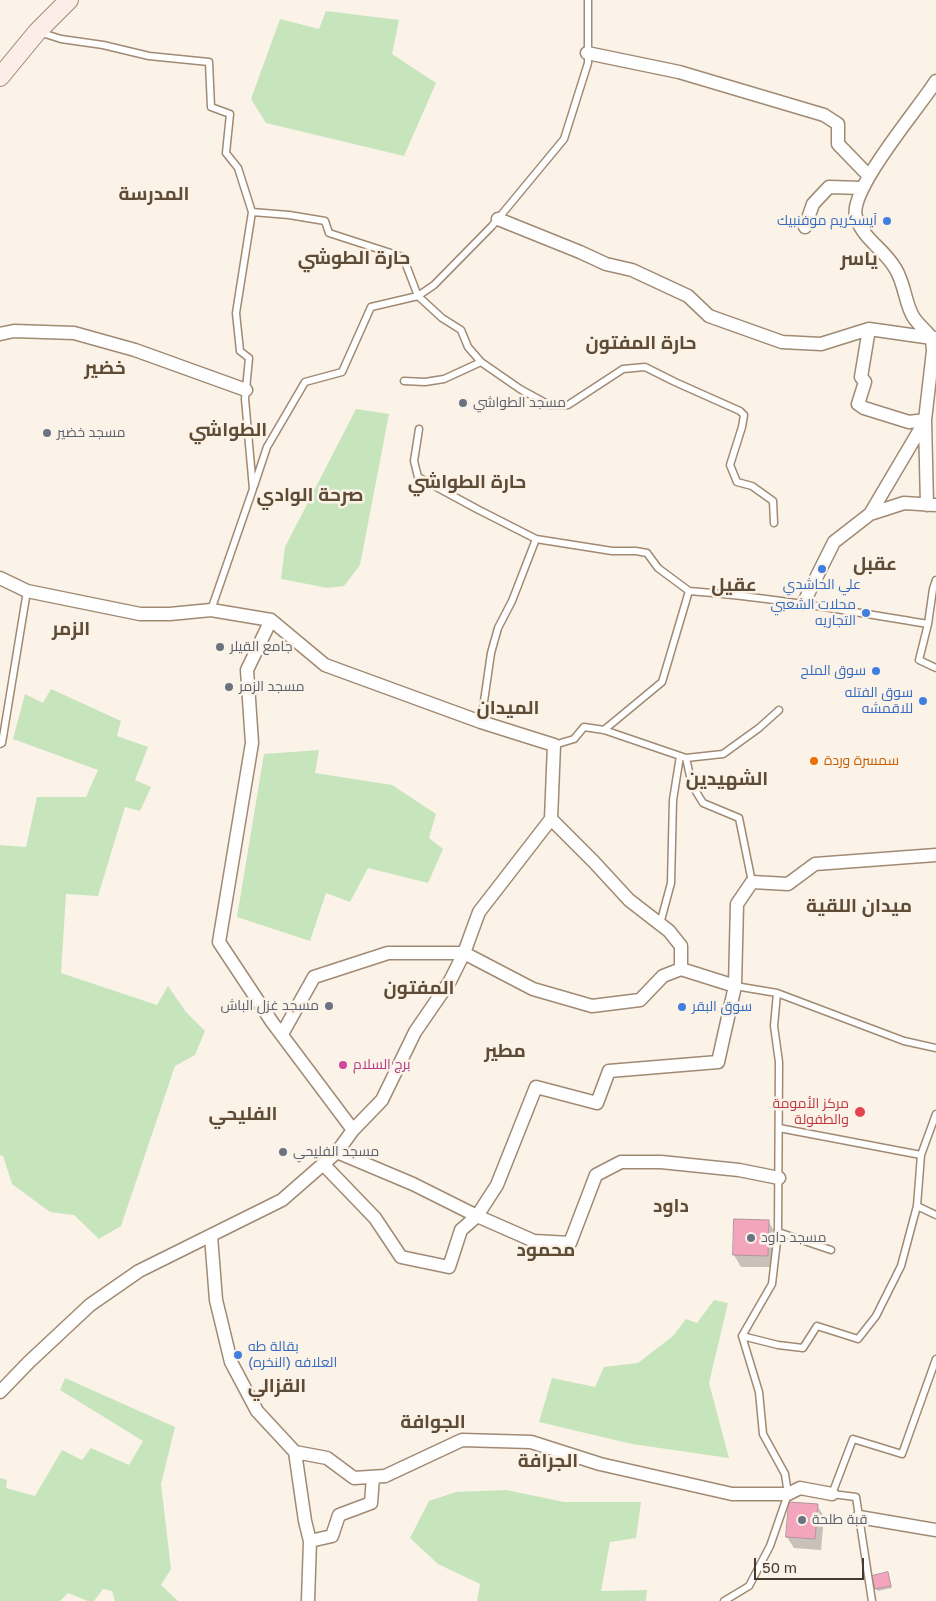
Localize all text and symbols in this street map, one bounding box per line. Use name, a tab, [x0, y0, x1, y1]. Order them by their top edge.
district label: المدرسة	[119, 183, 189, 205]
place label: آيسكريم موفنبيك	[777, 213, 877, 229]
marker: آيسكريم موفنبيك	[881, 215, 893, 227]
district label: حارة الطوشي	[298, 247, 410, 269]
district label: ياسر	[840, 248, 878, 270]
district label: حارة المفتون	[586, 332, 696, 354]
district label: خضير	[84, 357, 126, 379]
place label: مسجد الطواشي	[473, 395, 566, 411]
marker: مسجد الطواشي	[457, 397, 469, 409]
district label: الطواشي	[189, 419, 267, 441]
place label: مسجد خضير	[57, 425, 125, 441]
marker: مسجد خضير	[41, 427, 53, 439]
district label: حارة الطواشي	[408, 471, 526, 493]
district label: صرحة الوادي	[256, 484, 364, 506]
district label: عقبل	[853, 553, 897, 575]
marker: علي الحاشدي	[816, 563, 828, 575]
district label: عقيل	[711, 574, 757, 596]
place label: علي الحاشدي	[783, 577, 861, 593]
place label: محلات الشعبي التجاريه	[771, 597, 856, 630]
marker: محلات الشعبي التجاريه	[860, 607, 872, 619]
district label: الزمر	[52, 618, 90, 640]
place label: جامع القيلر	[230, 639, 292, 655]
marker: جامع القيلر	[214, 641, 226, 653]
place label: سوق الملح	[801, 663, 866, 679]
marker: سوق الملح	[870, 665, 882, 677]
place label: مسجد الزمر	[239, 679, 304, 695]
marker: مسجد الزمر	[223, 681, 235, 693]
place label: سوق الفتله للاقمشه	[845, 685, 913, 718]
marker: سوق الفتله للاقمشه	[917, 695, 929, 707]
district label: الميدان	[477, 697, 539, 719]
place label: سمسرة وردة	[824, 753, 899, 769]
marker: سمسرة وردة	[808, 755, 820, 767]
district label: الشهيدين	[686, 768, 768, 790]
district label: ميدان اللقية	[806, 895, 912, 917]
district label: المفتون	[384, 977, 454, 999]
place label: مسجد غزل الباش	[220, 998, 319, 1014]
place label: سوق البقر	[692, 999, 752, 1015]
marker: مسجد غزل الباش	[323, 1000, 335, 1012]
marker: سوق البقر	[676, 1001, 688, 1013]
district label: مطير	[484, 1040, 526, 1062]
place label: برج السلام	[353, 1057, 410, 1073]
marker: برج السلام	[337, 1059, 349, 1071]
place label: مركز الأمومة والطفولة	[772, 1096, 849, 1128]
district label: الفليحي	[209, 1103, 277, 1125]
marker: مركز الأمومة والطفولة	[853, 1105, 867, 1119]
place label: مسجد الفليحي	[293, 1144, 379, 1160]
marker: مسجد الفليحي	[277, 1146, 289, 1158]
district label: داود	[653, 1195, 689, 1217]
place label: مسجد داود	[761, 1230, 826, 1246]
marker: مسجد داود	[745, 1232, 757, 1244]
district label: محمود	[517, 1239, 575, 1261]
place label: بقالة طه العلافه (النخره)	[248, 1339, 337, 1371]
marker: بقالة طه العلافه (النخره)	[232, 1349, 244, 1361]
district label: القزالي	[248, 1375, 306, 1397]
district label: الجوافة	[400, 1411, 466, 1433]
district label: الجرافة	[518, 1450, 578, 1472]
place label: قبة طلحة	[812, 1512, 867, 1528]
marker: قبة طلحة	[796, 1514, 808, 1526]
scale bar	[756, 1548, 866, 1580]
text: 50 m	[762, 1558, 797, 1576]

